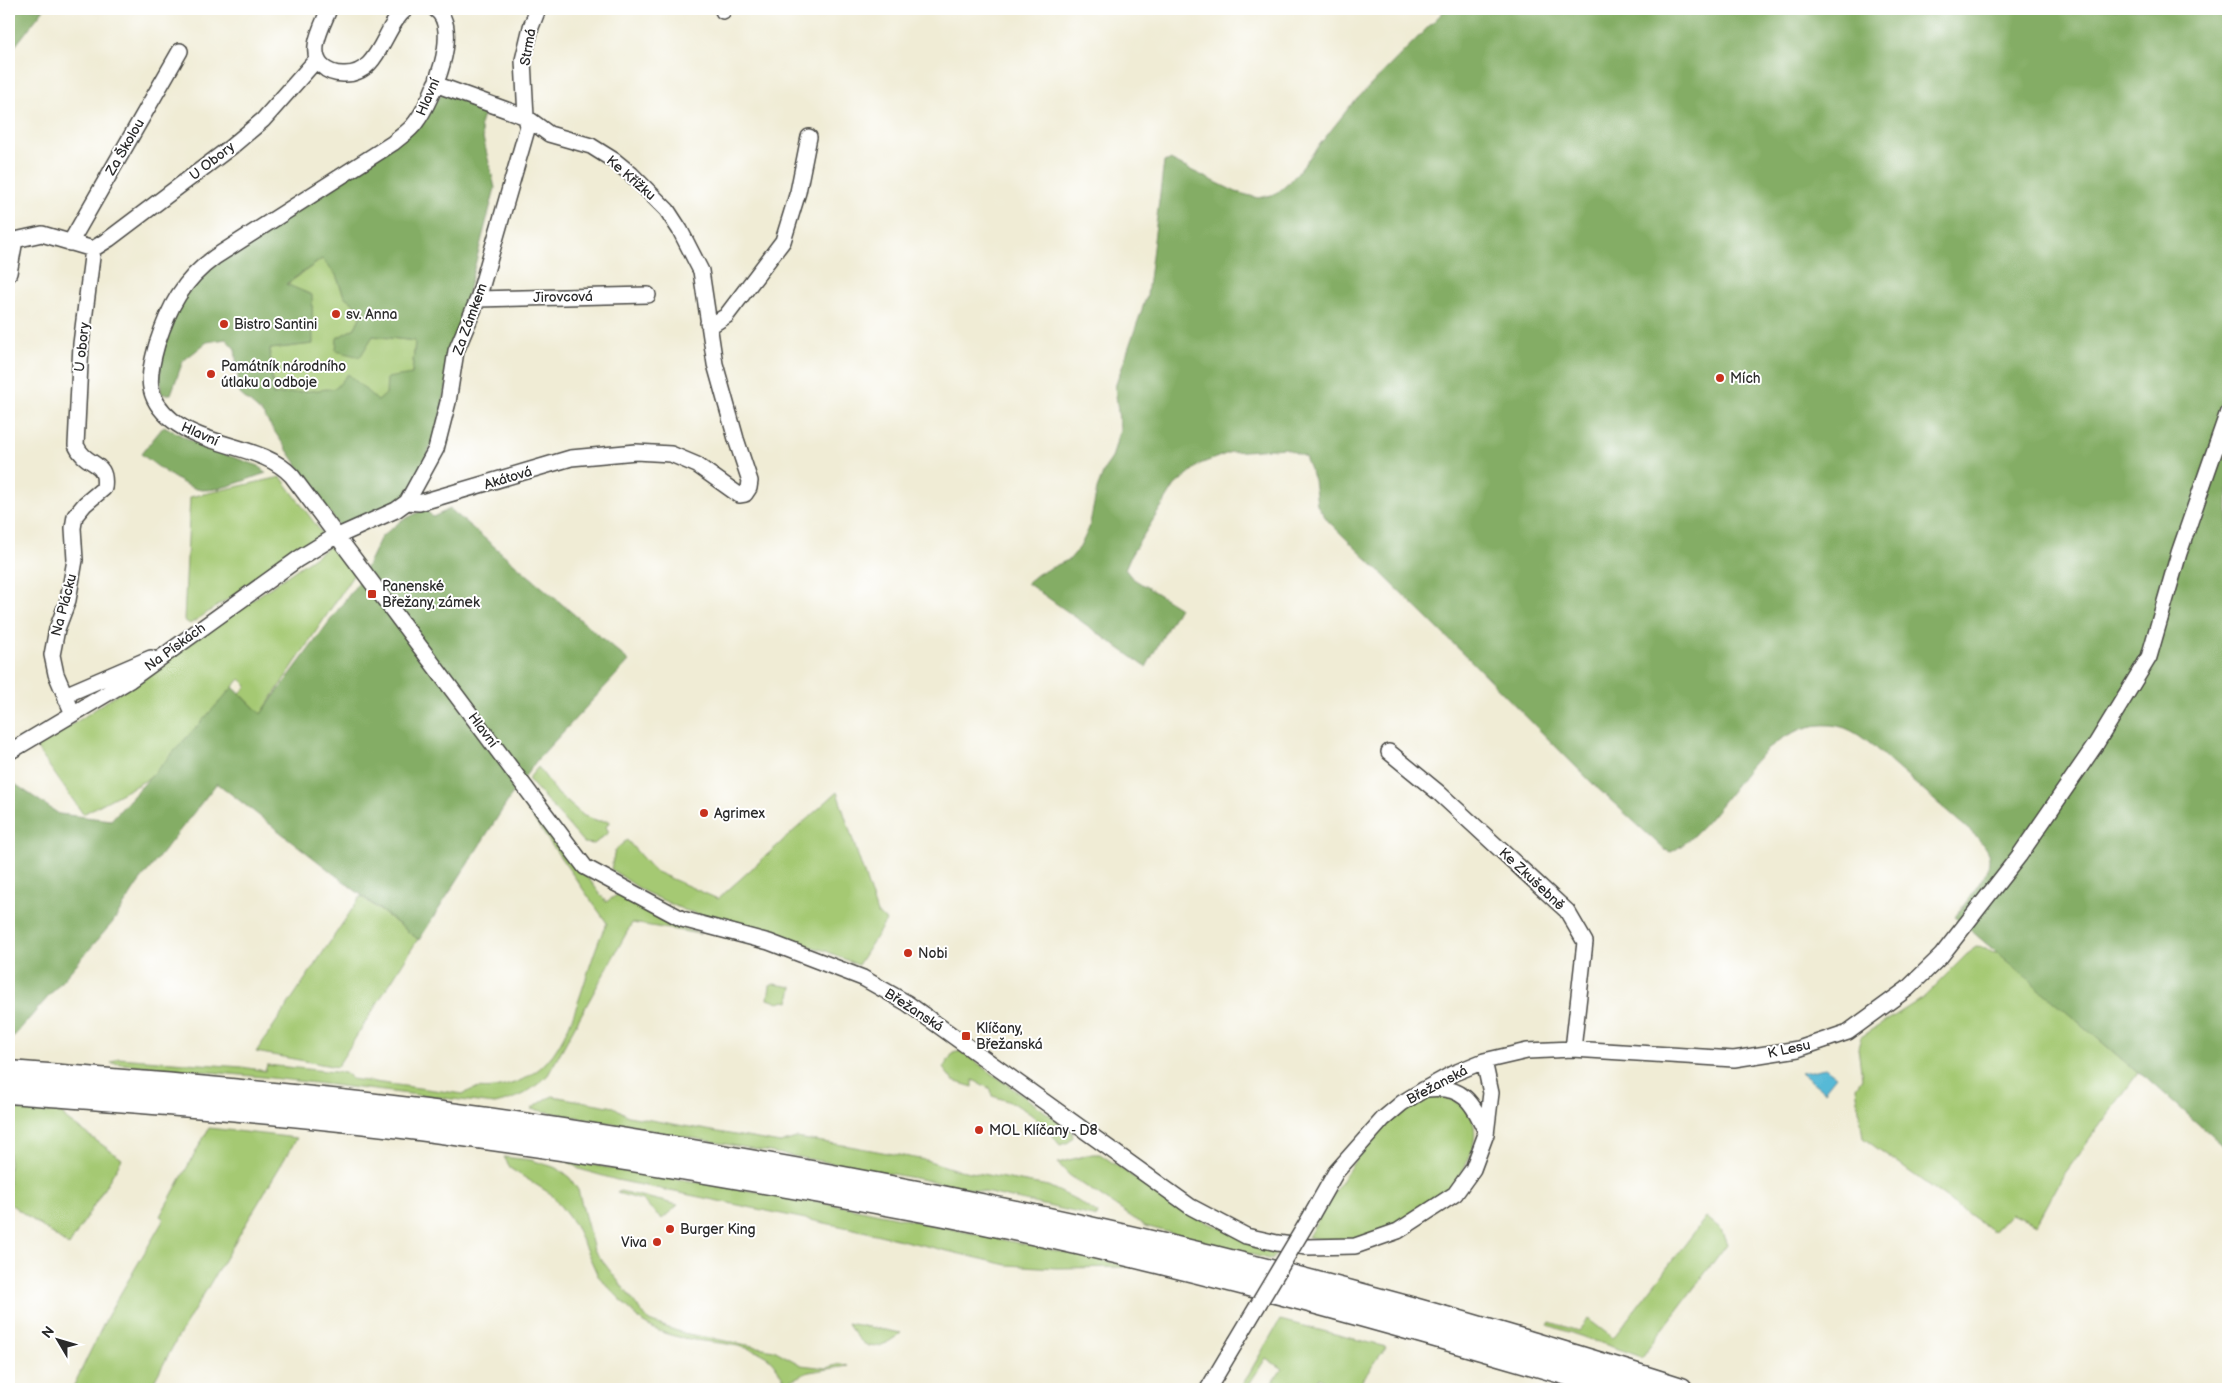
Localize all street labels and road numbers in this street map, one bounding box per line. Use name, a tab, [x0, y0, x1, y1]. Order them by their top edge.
street label: Strmá	[516, 27, 540, 67]
street label: Hlavní	[413, 75, 444, 118]
street label: Za Školou	[101, 115, 148, 179]
street label: U Obory	[186, 138, 238, 184]
street label: Ke Křížku	[603, 152, 659, 204]
street label: Za Zámkem	[449, 281, 491, 358]
street label: Jirovcová	[533, 288, 593, 306]
street label: U obory	[71, 321, 93, 373]
street label: Hlavní	[179, 418, 222, 450]
street label: Akátová	[482, 463, 534, 493]
street label: Na Plácku	[48, 572, 80, 638]
street label: Na Pískách	[141, 619, 209, 675]
street label: Hlavní	[464, 709, 502, 751]
street label: Ke Zkušebně	[1496, 844, 1569, 914]
street label: Břežanská	[881, 985, 947, 1035]
street label: K Lesu	[1766, 1036, 1812, 1062]
street label: Břežanská	[1404, 1062, 1470, 1108]

